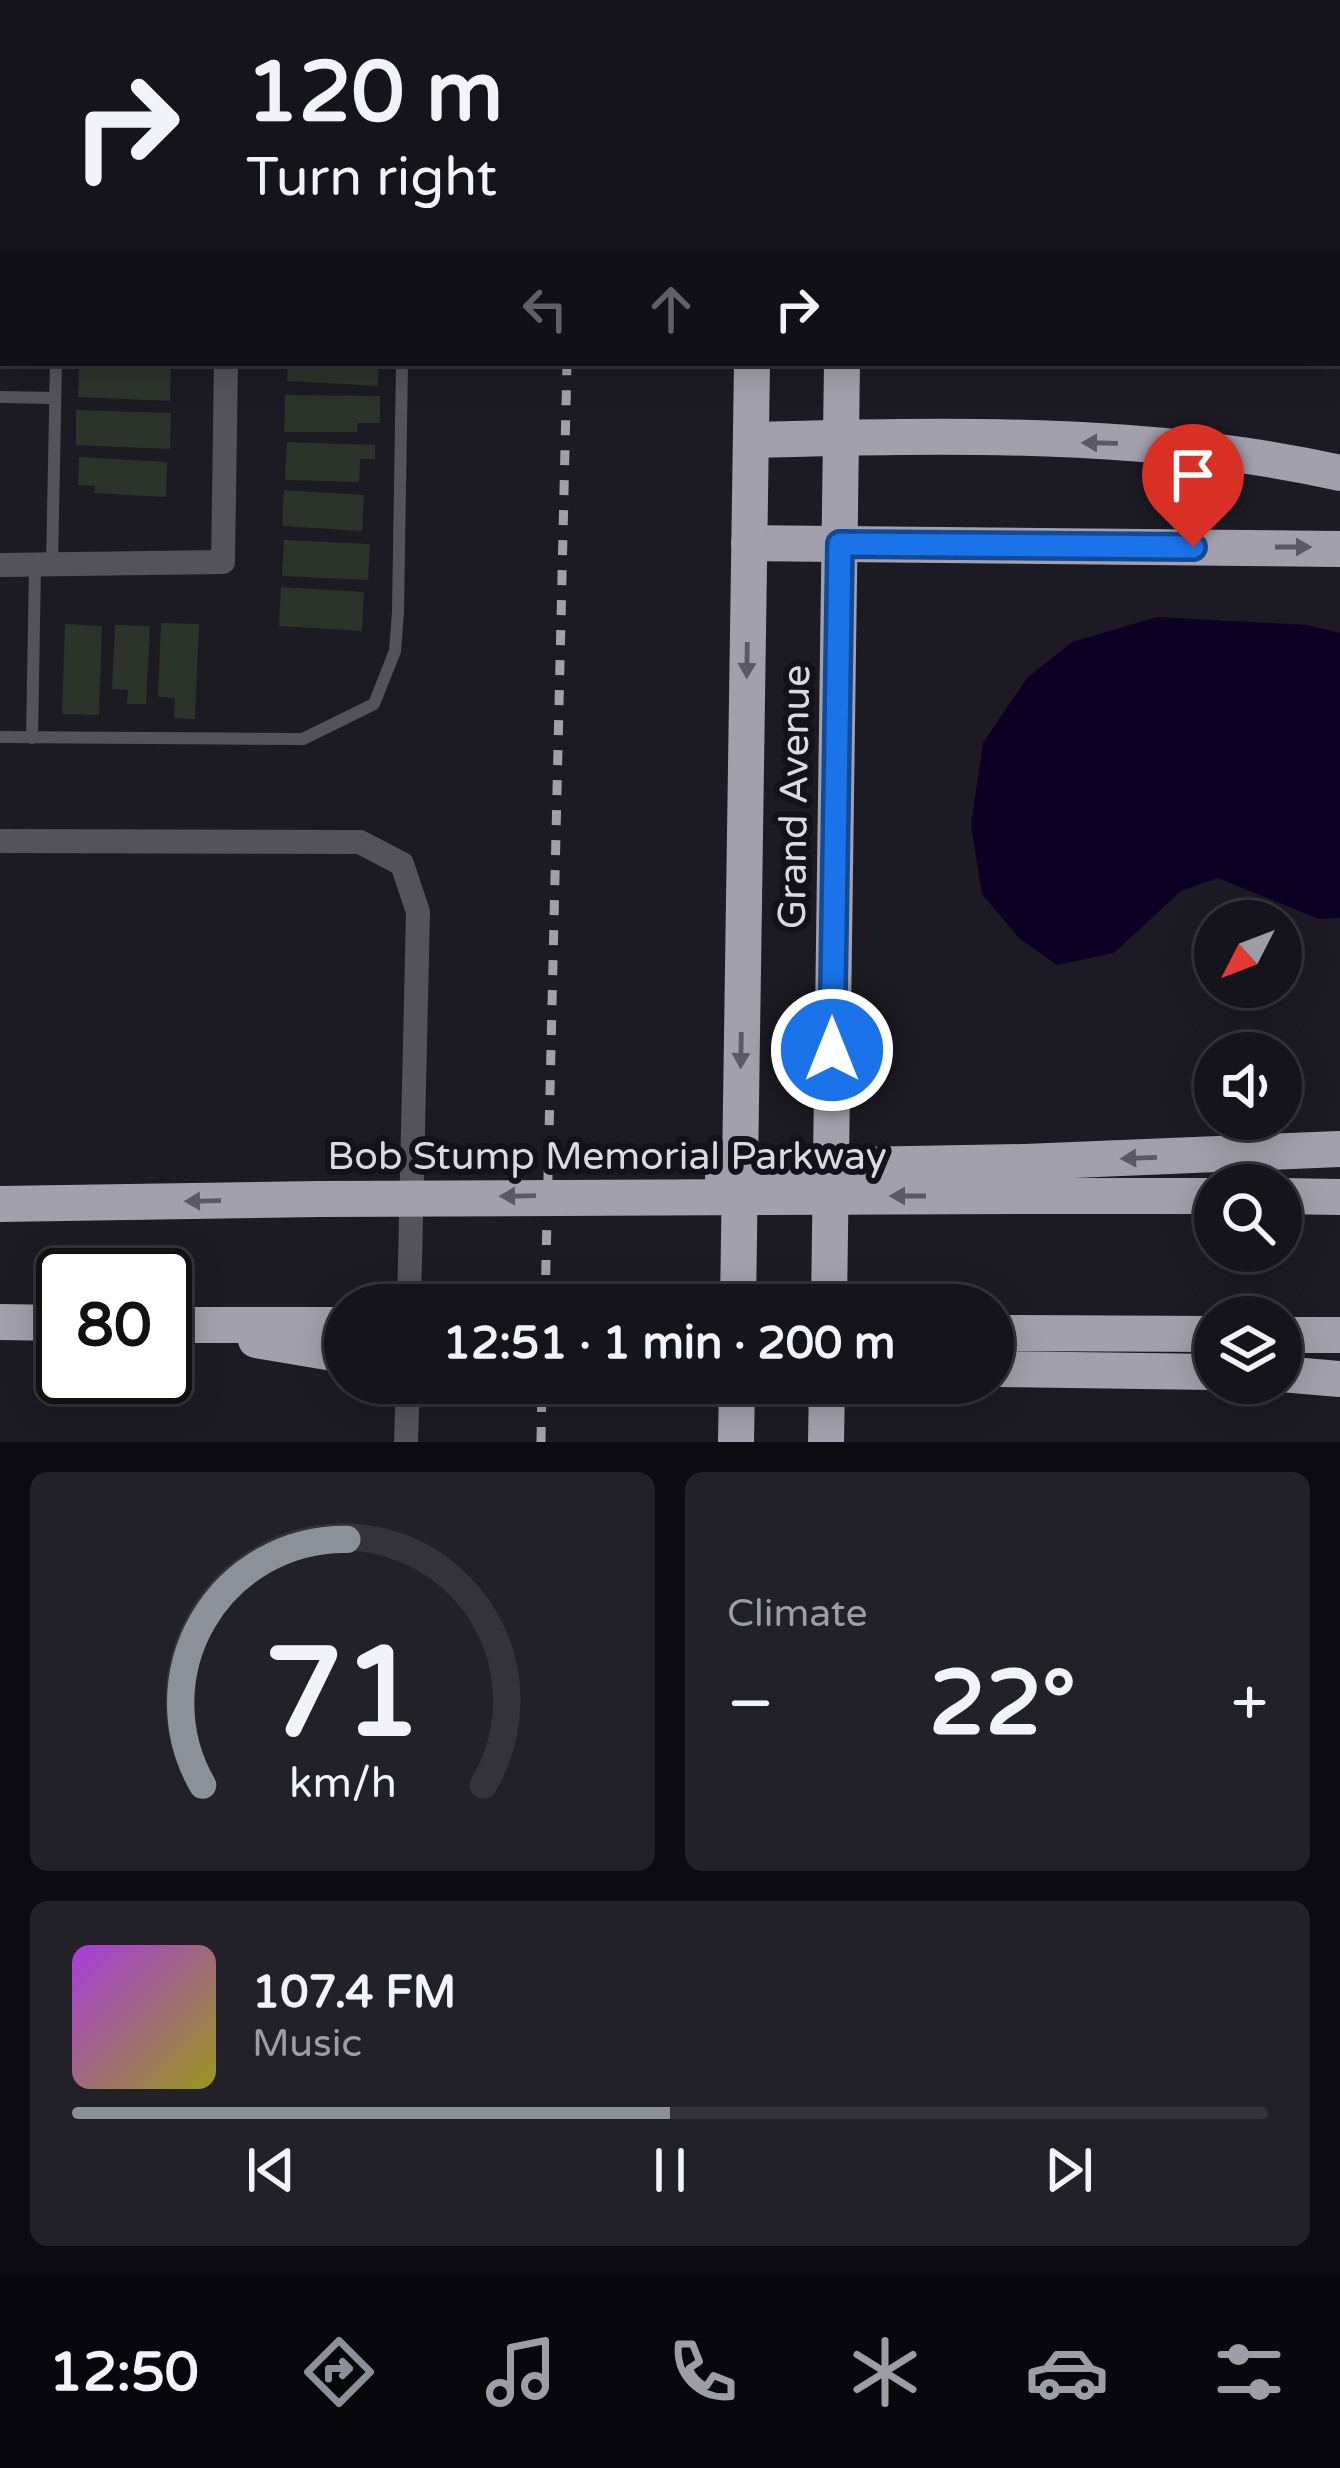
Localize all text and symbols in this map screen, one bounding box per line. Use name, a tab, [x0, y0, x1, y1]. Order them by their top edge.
text: 120 m	[246, 43, 503, 144]
icon: right	[48, 48, 204, 204]
text: Turn right	[246, 145, 497, 210]
icon: left	[512, 276, 578, 342]
icon: ahead	[638, 276, 704, 342]
icon: right	[764, 276, 830, 342]
pin	[1142, 424, 1244, 547]
one-way arrow	[1080, 433, 1118, 452]
icon: arrive	[1160, 442, 1226, 508]
one-way arrow	[1275, 537, 1313, 557]
one-way arrow	[738, 642, 757, 680]
street label: Grand Avenue	[769, 664, 820, 930]
north arrow	[1194, 900, 1302, 1008]
map controls	[1194, 900, 1302, 1404]
position arrow	[769, 987, 895, 1113]
one-way arrow	[732, 1032, 751, 1070]
button: sound	[1194, 1032, 1302, 1140]
street label: Bob Stump Memorial Parkway	[327, 1133, 887, 1180]
one-way arrow	[1119, 1149, 1157, 1168]
button: search	[1194, 1164, 1302, 1272]
one-way arrow	[888, 1186, 926, 1206]
one-way arrow	[498, 1187, 536, 1206]
one-way arrow	[183, 1191, 221, 1210]
speed limit sign: 80	[36, 1248, 192, 1404]
button: layers	[1194, 1296, 1302, 1404]
text: 12:51 · 1 min · 200 m	[443, 1317, 895, 1371]
text: Climate	[727, 1590, 867, 1637]
text: 71	[264, 1619, 421, 1770]
text: 22°	[929, 1650, 1076, 1759]
text: −	[727, 1664, 774, 1744]
text: +	[1231, 1664, 1268, 1744]
text: km/h	[289, 1757, 396, 1808]
text: 107.4 FM	[252, 1966, 456, 2020]
text: Music	[252, 2020, 362, 2067]
icon: previous	[238, 2137, 304, 2203]
icon: pause	[637, 2137, 703, 2203]
icon: next	[1036, 2137, 1102, 2203]
icon: directions	[297, 2330, 381, 2414]
icon: music	[479, 2330, 563, 2414]
icon: phone	[661, 2330, 745, 2414]
icon: climate	[843, 2330, 927, 2414]
icon: car	[1025, 2330, 1109, 2414]
icon: filters	[1207, 2330, 1291, 2414]
text: 12:50	[49, 2340, 199, 2405]

